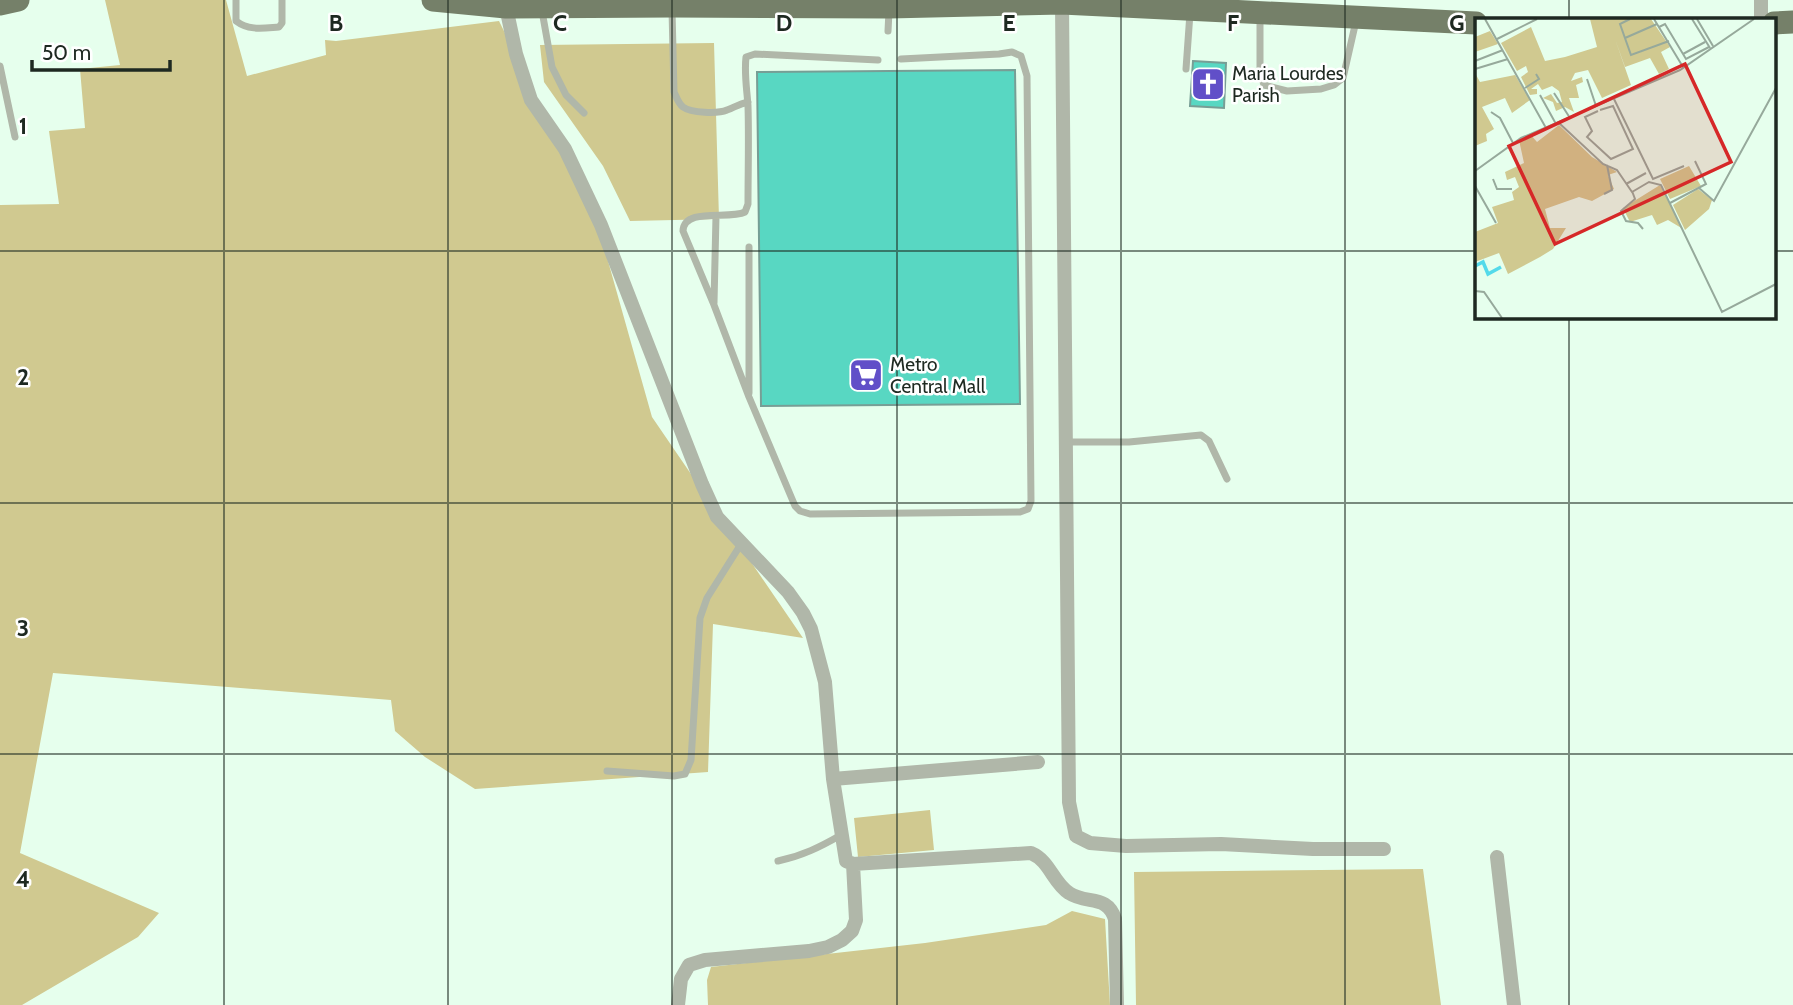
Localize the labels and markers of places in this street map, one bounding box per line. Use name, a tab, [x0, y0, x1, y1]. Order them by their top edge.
place label: Maria Lourdes Parish	[1232, 62, 1344, 107]
church icon: Maria Lourdes Parish	[1189, 65, 1227, 103]
place label: Metro Central Mall	[890, 353, 986, 398]
supermarket icon: Metro Central Mall	[847, 356, 885, 394]

